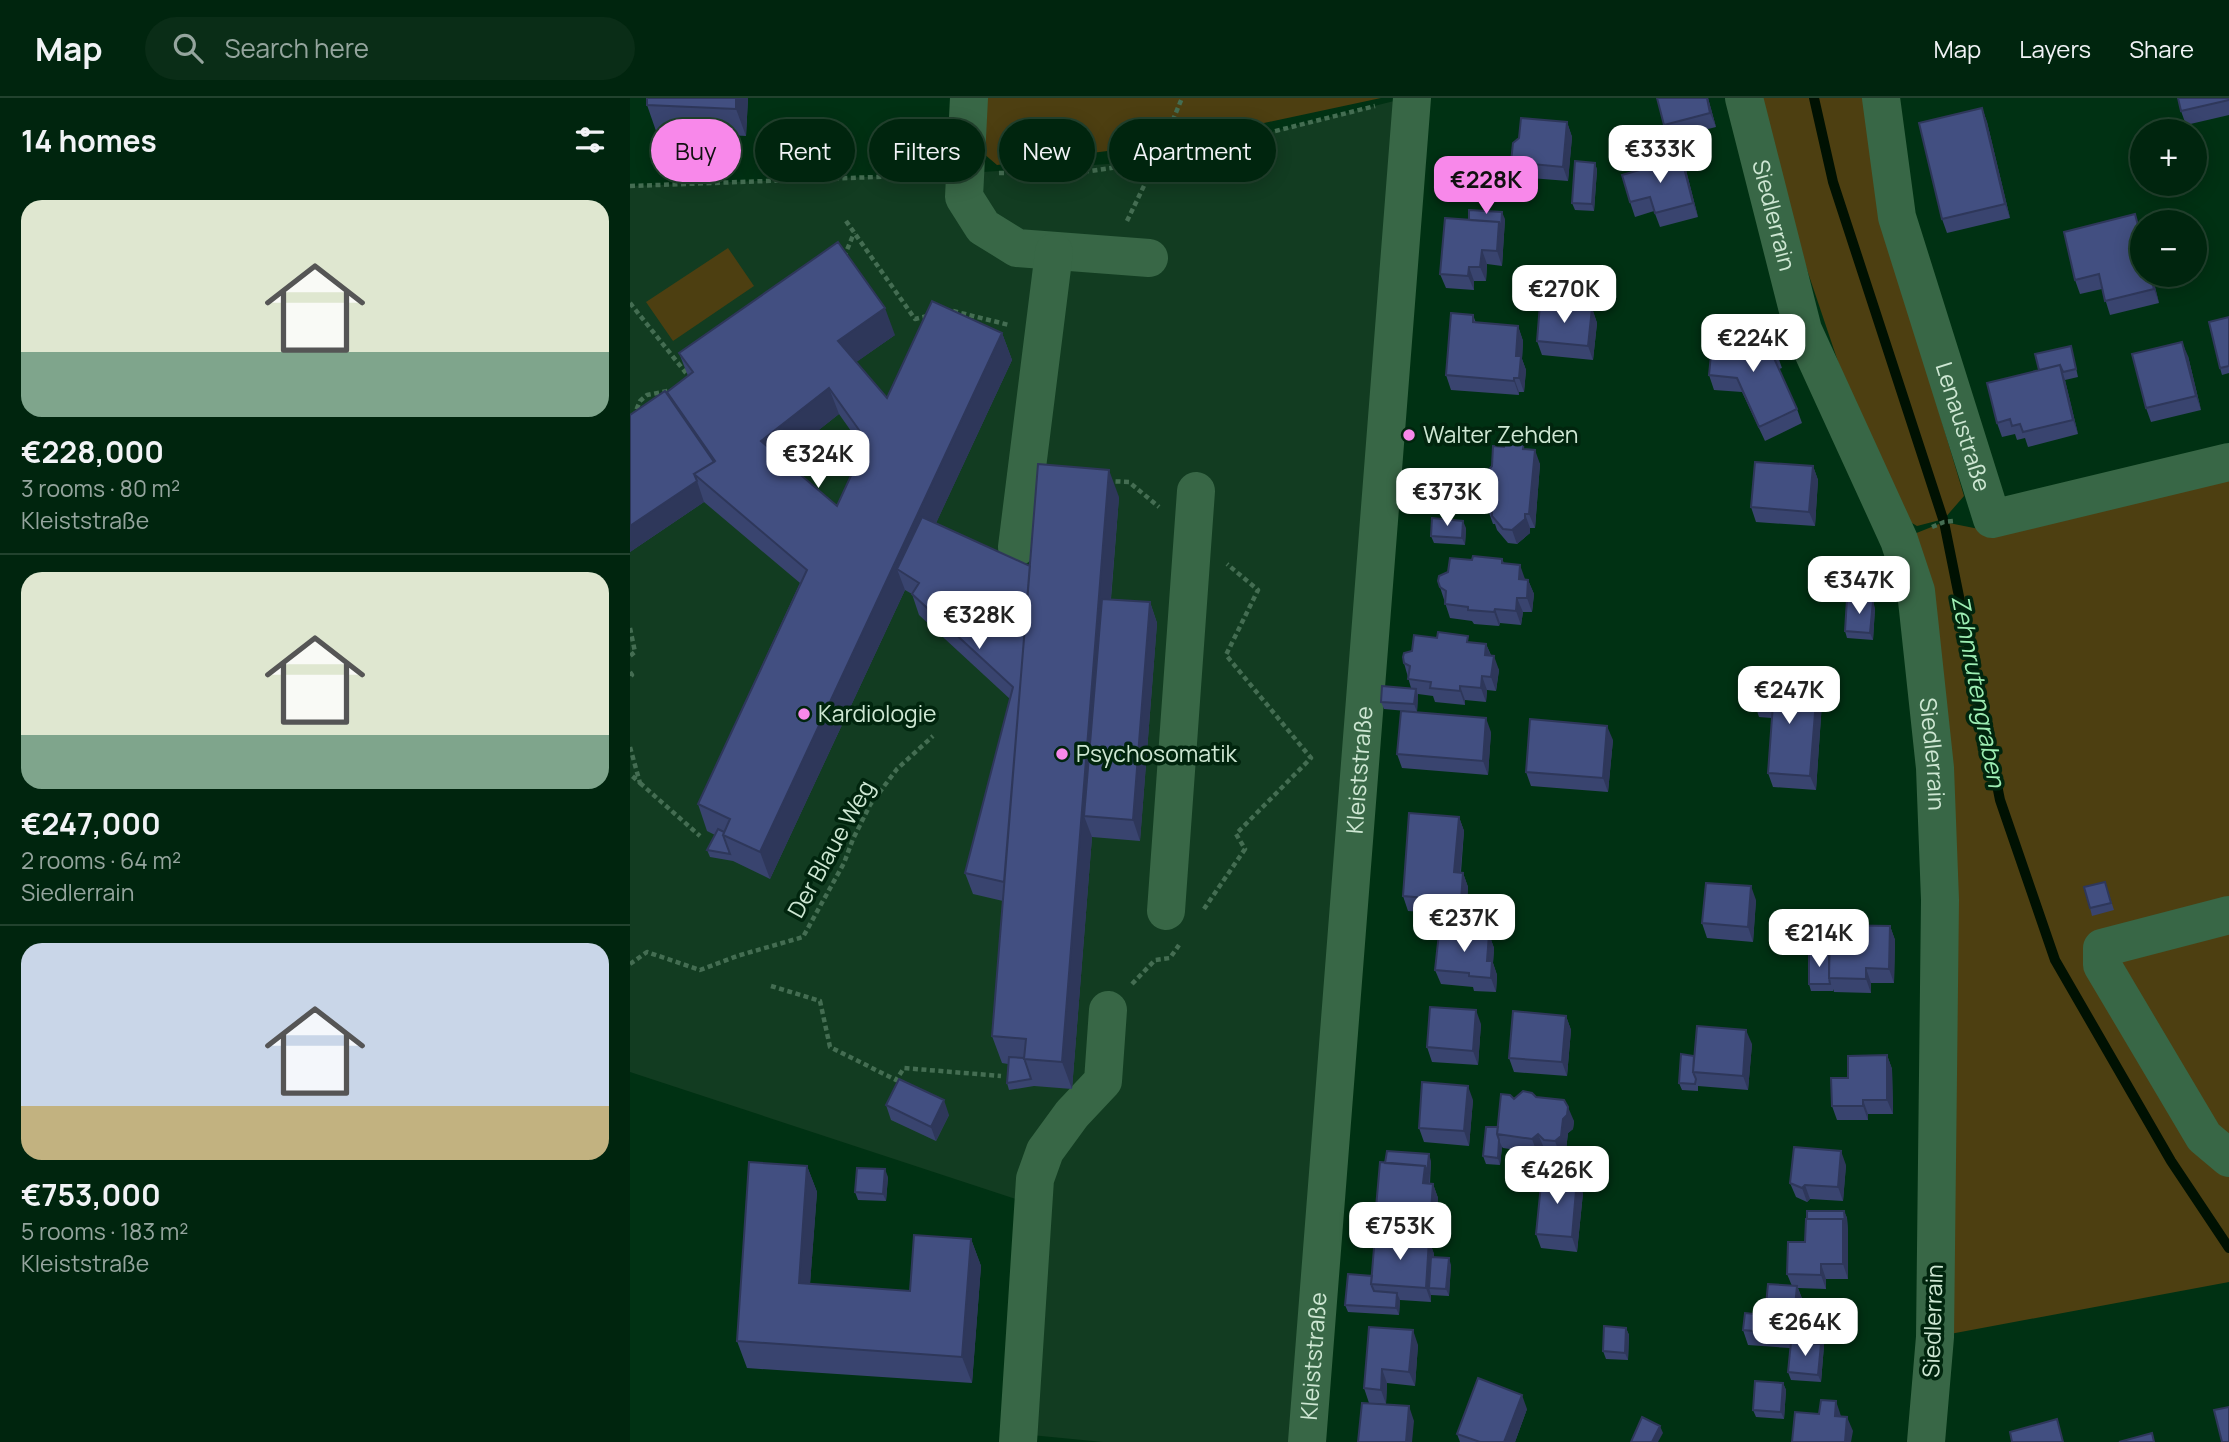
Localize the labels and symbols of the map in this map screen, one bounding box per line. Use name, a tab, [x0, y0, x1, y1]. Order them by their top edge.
pin: €333K	[1611, 126, 1709, 185]
pin: €228K	[1437, 156, 1535, 216]
street label: Siedlerrain	[1745, 156, 1804, 274]
pin: €270K	[1515, 266, 1613, 325]
pin: €224K	[1704, 314, 1802, 374]
street label: Lenaustraße	[1929, 358, 1999, 495]
place label: Walter Zehden	[1423, 418, 1578, 450]
marker: Walter Zehden	[1401, 427, 1417, 443]
pin: €324K	[769, 430, 867, 490]
pin: €373K	[1398, 468, 1496, 528]
pin: €347K	[1810, 556, 1908, 616]
pin: €328K	[930, 592, 1028, 651]
water label: Zehnrutengraben	[1945, 592, 2014, 790]
pin: €247K	[1740, 666, 1838, 726]
street label: Siedlerrain	[1913, 696, 1954, 811]
place label: Kardiologie	[818, 697, 937, 729]
street label: Kleiststraße	[1338, 705, 1379, 835]
marker: Kardiologie	[796, 706, 812, 722]
place label: Psychosomatik	[1076, 737, 1238, 769]
marker: Psychosomatik	[1054, 746, 1070, 762]
street label: Der Blaue Weg	[779, 774, 881, 923]
pin: €237K	[1415, 894, 1513, 954]
pin: €214K	[1770, 910, 1868, 969]
pin: €426K	[1508, 1146, 1606, 1206]
pin: €753K	[1351, 1202, 1449, 1262]
street label: Siedlerrain	[1914, 1264, 1950, 1378]
street label: Kleiststraße	[1292, 1291, 1334, 1421]
pin: €264K	[1756, 1298, 1854, 1358]

